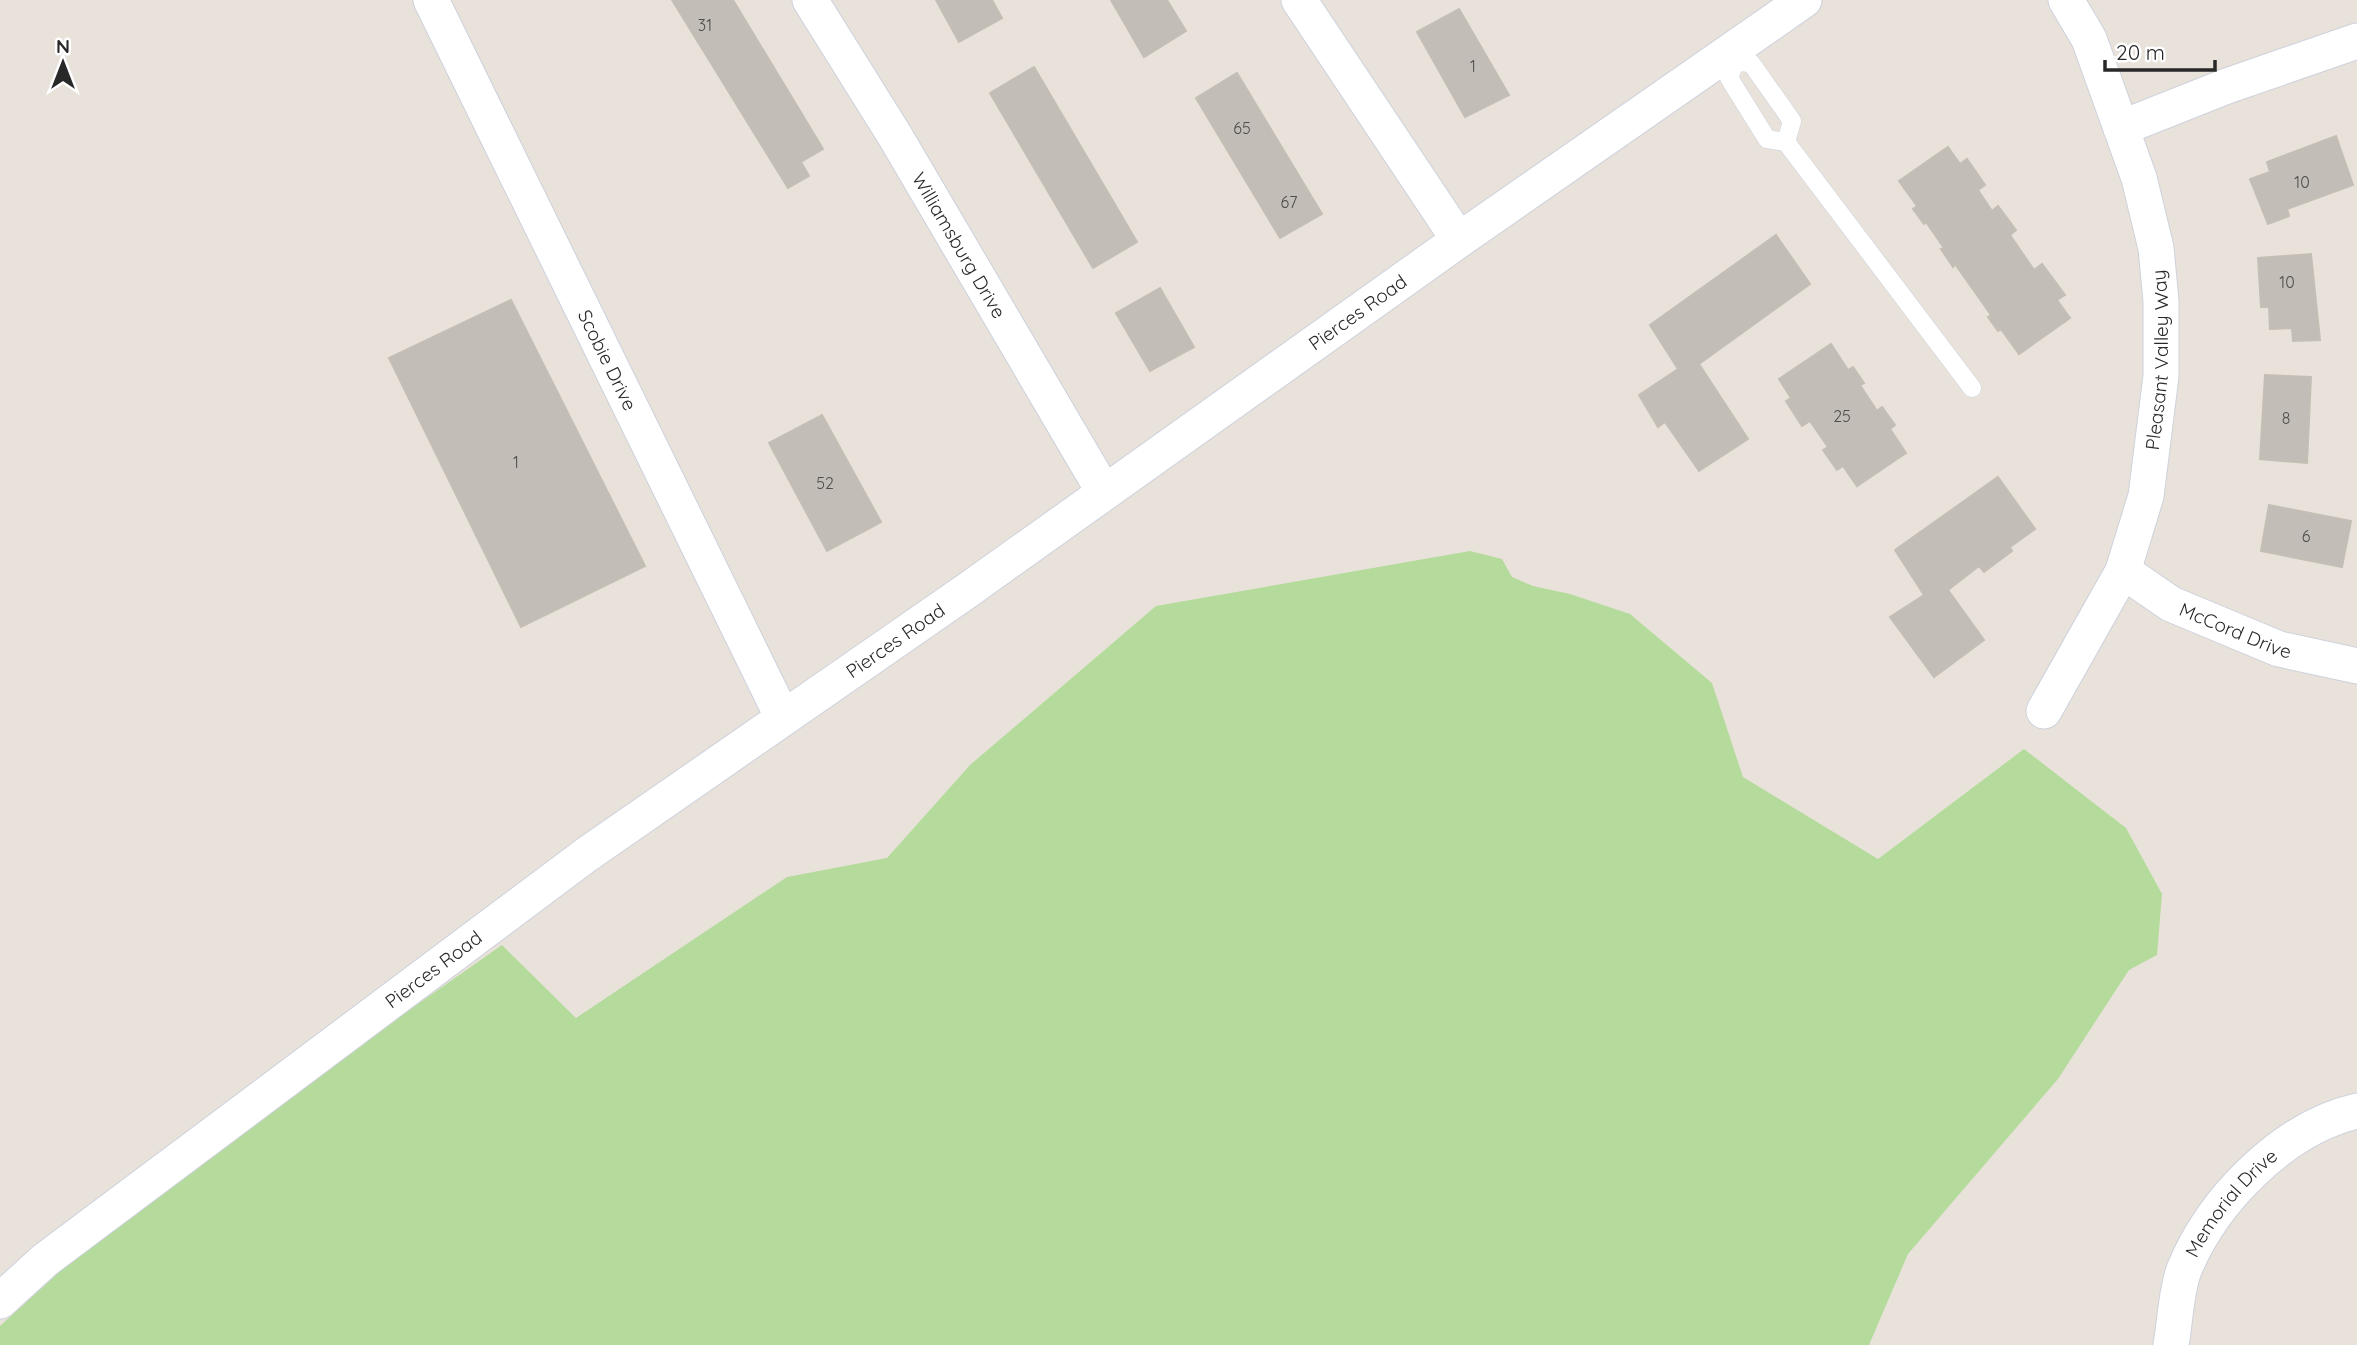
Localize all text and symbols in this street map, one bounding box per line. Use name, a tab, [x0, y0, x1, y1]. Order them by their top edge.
house number: 31	[698, 15, 712, 35]
north arrow	[28, 28, 98, 98]
scale bar	[2105, 28, 2215, 72]
text: N	[56, 34, 70, 58]
text: 20 m	[2116, 39, 2165, 65]
house number: 1	[1470, 56, 1476, 76]
house number: 65	[1233, 118, 1251, 138]
street label: Williamsburg Drive	[907, 168, 1011, 323]
house number: 10	[2294, 172, 2310, 192]
house number: 67	[1281, 192, 1297, 212]
street label: Pierces Road	[1304, 269, 1411, 355]
street label: Pleasant Valley Way	[2140, 269, 2173, 451]
house number: 10	[2279, 272, 2295, 292]
street label: Scobie Drive	[573, 306, 642, 414]
house number: 25	[1833, 406, 1851, 426]
house number: 8	[2282, 408, 2290, 428]
house number: 1	[513, 452, 519, 472]
house number: 52	[816, 473, 834, 493]
house number: 6	[2302, 526, 2311, 546]
street label: McCord Drive	[2176, 597, 2293, 663]
street label: Pierces Road	[841, 598, 949, 683]
street label: Pierces Road	[380, 925, 487, 1013]
street label: Memorial Drive	[2180, 1143, 2282, 1261]

